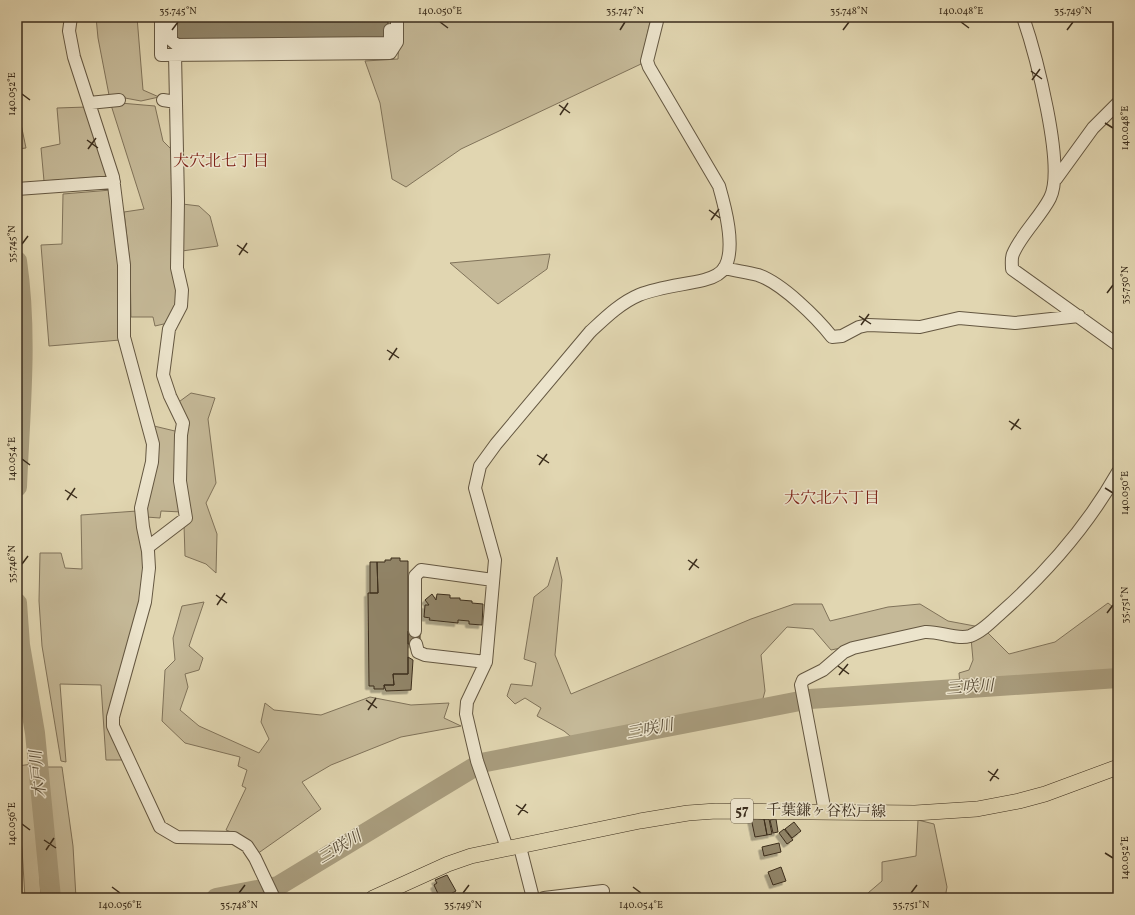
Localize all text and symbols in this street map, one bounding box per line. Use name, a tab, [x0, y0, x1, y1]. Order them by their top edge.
text: 35.745°N	[159, 4, 197, 18]
text: 140.050°E	[418, 4, 462, 18]
text: 35.747°N	[606, 4, 645, 18]
text: 35.748°N	[830, 4, 869, 18]
text: 140.048°E	[939, 4, 983, 18]
text: 35.749°N	[1054, 4, 1092, 18]
text: 140.052°E	[5, 72, 19, 116]
text: 140.048°E	[1118, 106, 1132, 150]
district label: 大穴北七丁目	[173, 151, 269, 173]
text: 35.745°N	[5, 225, 19, 263]
text: 35.750°N	[1118, 265, 1132, 304]
text: 140.054°E	[5, 437, 19, 481]
text: 140.050°E	[1118, 471, 1132, 515]
district label: 大穴北六丁目	[784, 488, 880, 510]
text: 35.746°N	[5, 544, 19, 583]
text: 35.751°N	[1118, 586, 1132, 623]
water label: 三咲川	[945, 675, 997, 701]
water label: 三咲川	[624, 714, 678, 745]
water label: 木戸川	[25, 747, 52, 799]
road number: 57	[731, 799, 753, 823]
street label: 千葉鎌ヶ谷松戸線	[766, 800, 886, 824]
text: 140.056°E	[5, 802, 19, 846]
water label: 三咲川	[314, 825, 368, 870]
text: 140.052°E	[1118, 836, 1132, 880]
text: 140.056°E	[98, 898, 142, 912]
text: 35.748°N	[220, 898, 259, 912]
text: 35.749°N	[444, 898, 482, 912]
text: 140.054°E	[619, 898, 663, 912]
text: 35.751°N	[893, 898, 930, 912]

